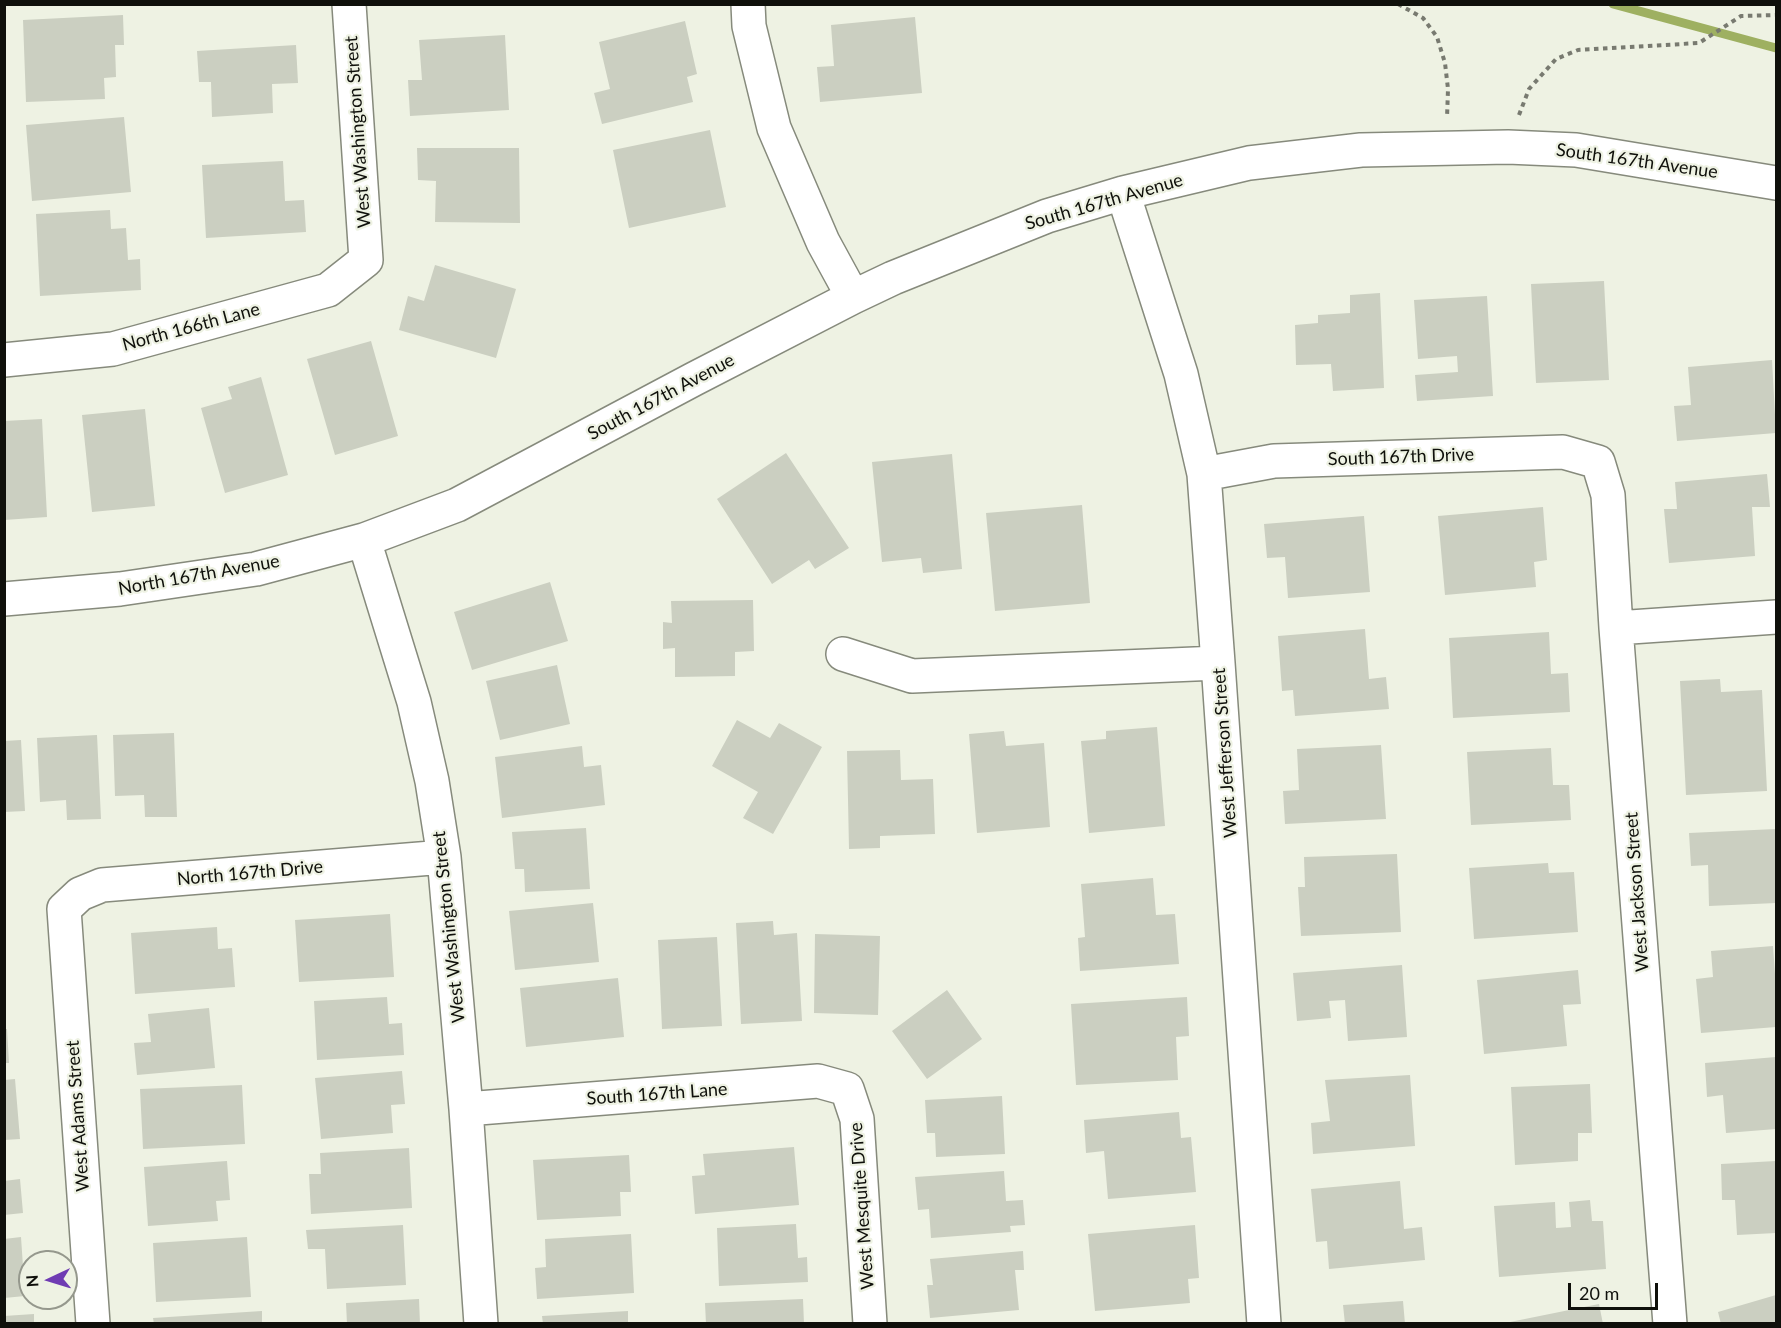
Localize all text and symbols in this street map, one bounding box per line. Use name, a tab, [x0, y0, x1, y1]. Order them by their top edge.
street label: West Washington Street	[341, 35, 375, 229]
street label: South 167th Avenue	[1555, 139, 1719, 183]
street label: South 167th Avenue	[1023, 169, 1185, 235]
street label: North 166th Lane	[120, 298, 262, 356]
street label: South 167th Avenue	[584, 349, 738, 445]
street label: South 167th Drive	[1327, 444, 1475, 470]
street label: North 167th Avenue	[117, 550, 281, 600]
street label: West Jefferson Street	[1208, 667, 1242, 839]
street label: West Jackson Street	[1621, 811, 1653, 973]
street label: West Washington Street	[428, 830, 470, 1024]
street label: North 167th Drive	[176, 856, 324, 890]
street label: West Adams Street	[62, 1040, 94, 1192]
street label: South 167th Lane	[586, 1078, 728, 1110]
street label: West Mesquite Drive	[845, 1122, 879, 1290]
north arrow	[18, 1250, 78, 1310]
scale bar	[1571, 1271, 1661, 1309]
text: N	[22, 1274, 41, 1288]
text: 20 m	[1579, 1282, 1619, 1304]

